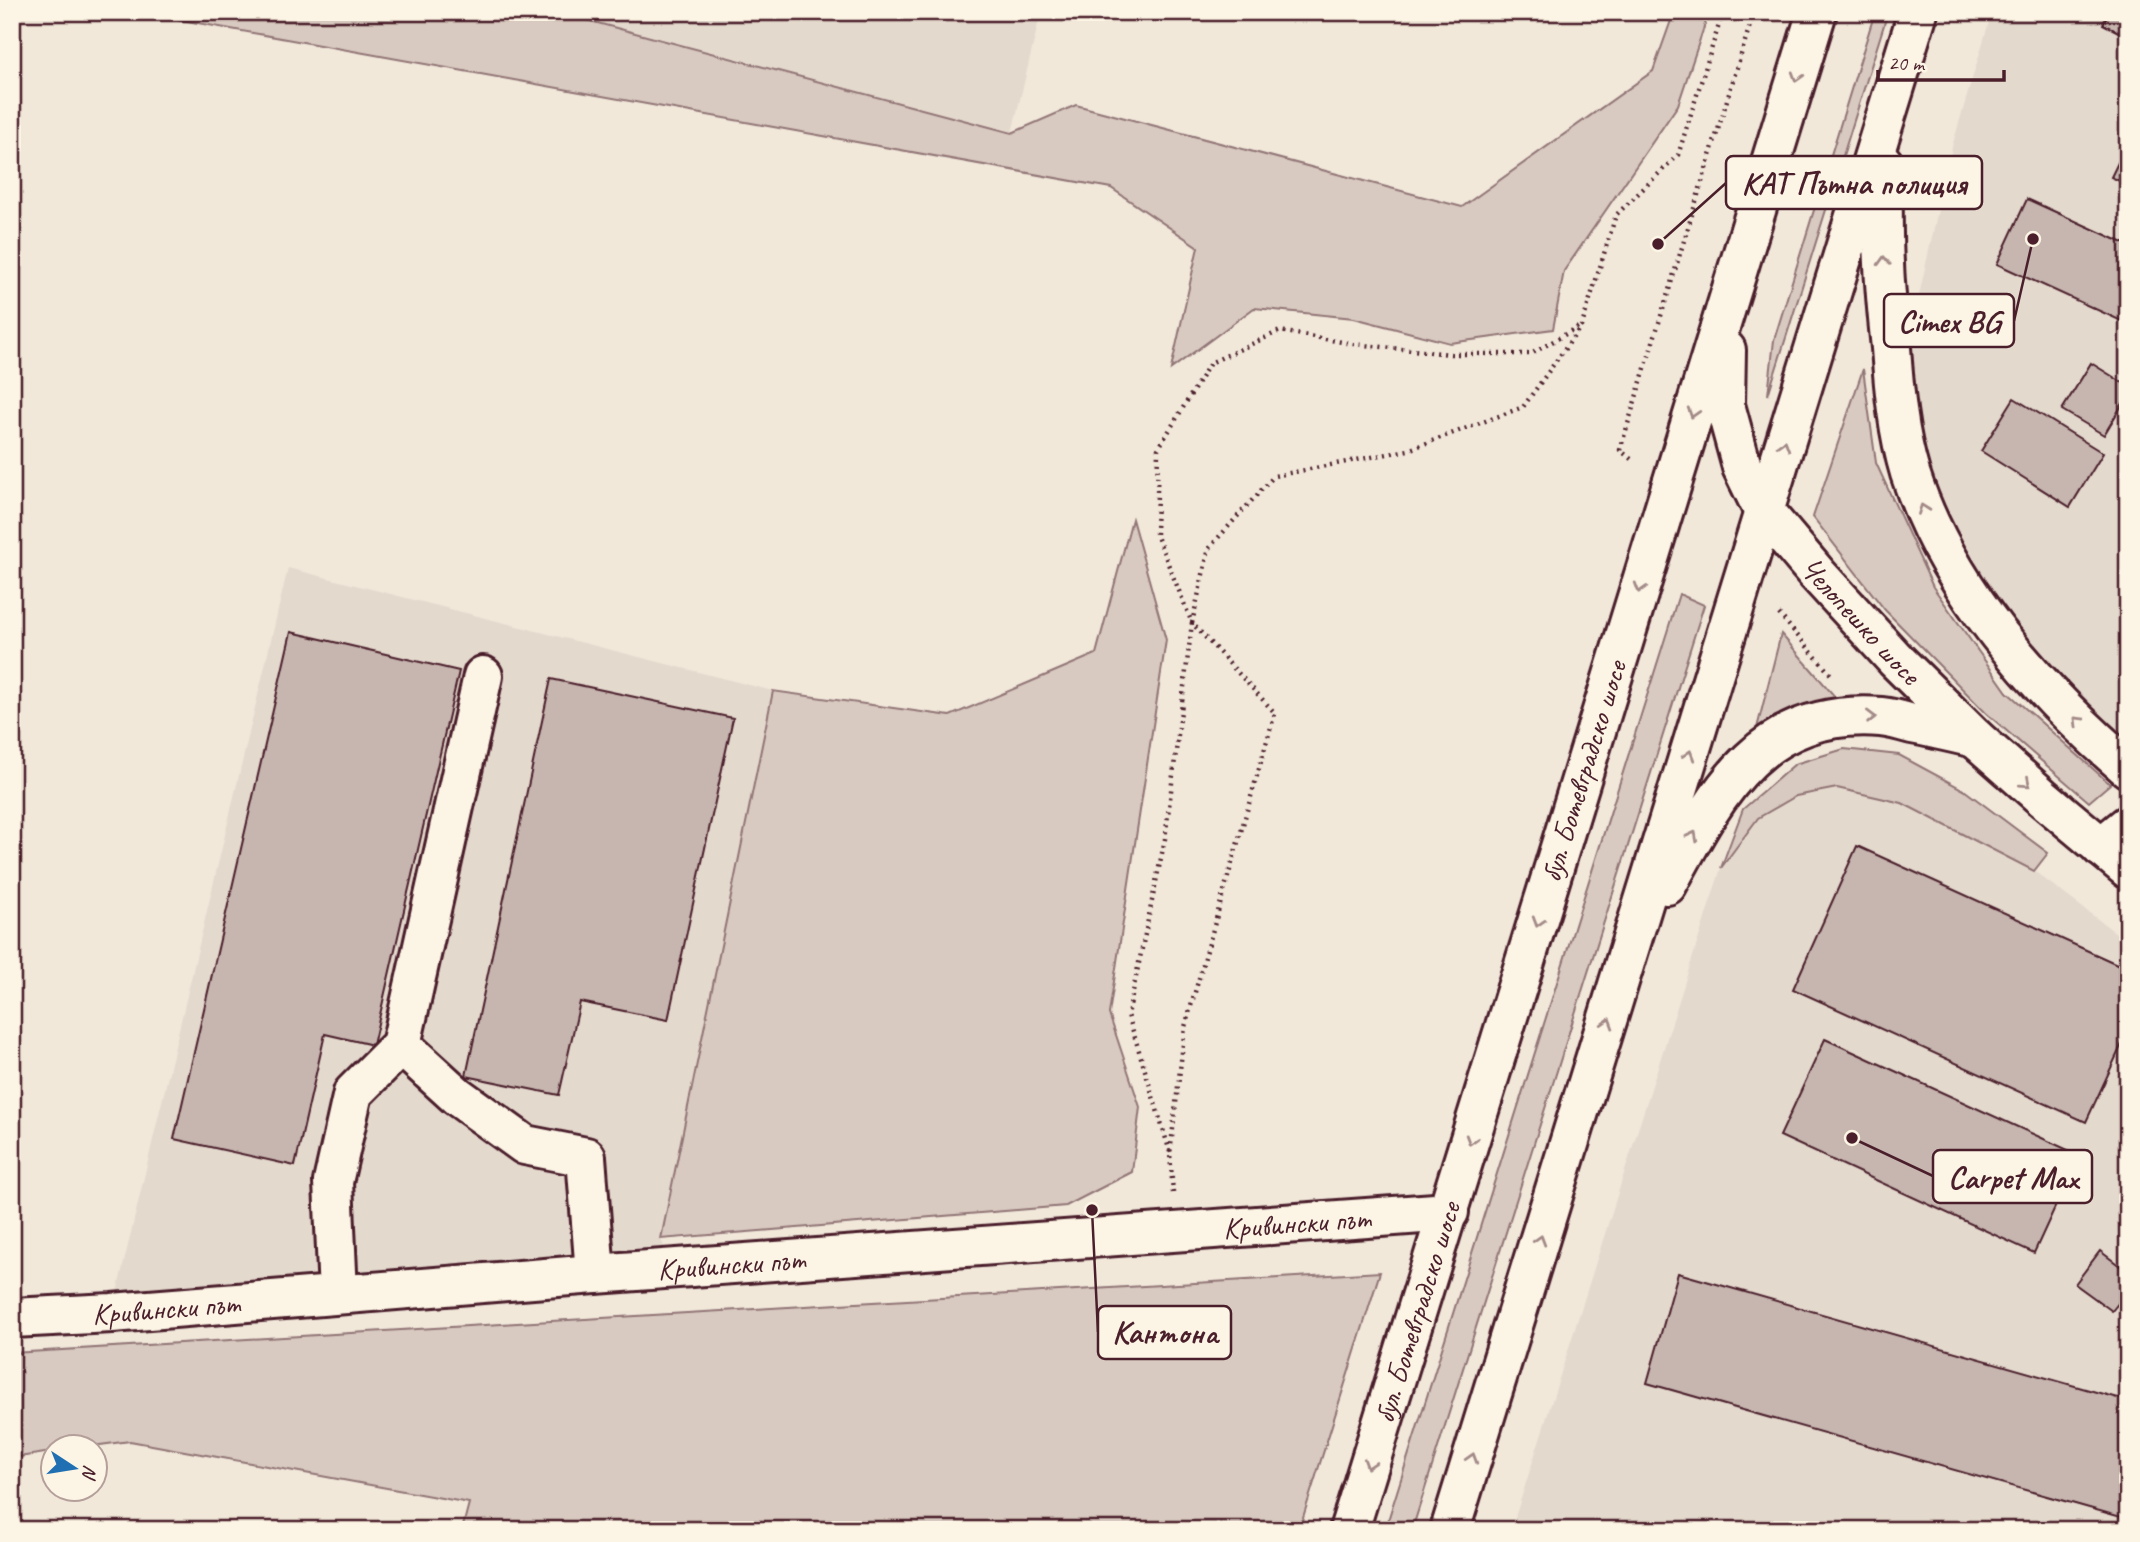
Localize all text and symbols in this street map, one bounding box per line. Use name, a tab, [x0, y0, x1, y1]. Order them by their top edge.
scale bar	[1878, 38, 2004, 82]
text: 20 m	[1888, 50, 1926, 76]
one-way arrow	[1791, 71, 1805, 83]
callout: KAT Пътна полиция	[1726, 156, 1982, 209]
text: KAT Пътна полиция	[1742, 163, 1969, 204]
one-way arrow	[1877, 256, 1892, 267]
callout: Cimex BG	[1884, 294, 2014, 347]
text: Cimex BG	[1898, 301, 2005, 342]
one-way arrow	[1687, 407, 1701, 419]
one-way arrow	[1775, 439, 1790, 451]
one-way arrow	[1918, 503, 1932, 515]
street label: Челопешко шосе	[1792, 549, 1931, 694]
one-way arrow	[1634, 581, 1649, 593]
street label: бул. Ботевградско шосе	[1532, 654, 1636, 886]
one-way arrow	[1866, 709, 1876, 725]
one-way arrow	[2074, 717, 2087, 730]
one-way arrow	[1681, 750, 1696, 762]
one-way arrow	[2018, 775, 2031, 787]
one-way arrow	[1685, 831, 1699, 843]
one-way arrow	[1531, 916, 1546, 928]
one-way arrow	[1599, 1017, 1614, 1029]
one-way arrow	[1465, 1133, 1479, 1145]
callout: Carpet Max	[1933, 1150, 2092, 1203]
text: Carpet Max	[1948, 1157, 2081, 1198]
street label: бул. Ботевградско шосе	[1365, 1195, 1470, 1427]
street label: Кривински път	[1222, 1199, 1374, 1247]
one-way arrow	[1532, 1235, 1547, 1247]
street label: Кривински път	[656, 1240, 809, 1288]
street label: Кривински път	[91, 1284, 243, 1333]
callout: Кантона	[1098, 1306, 1231, 1359]
text: Кантона	[1112, 1312, 1221, 1353]
north arrow	[38, 1434, 108, 1504]
one-way arrow	[1464, 1452, 1479, 1464]
one-way arrow	[1363, 1458, 1378, 1470]
text: N	[76, 1463, 103, 1483]

